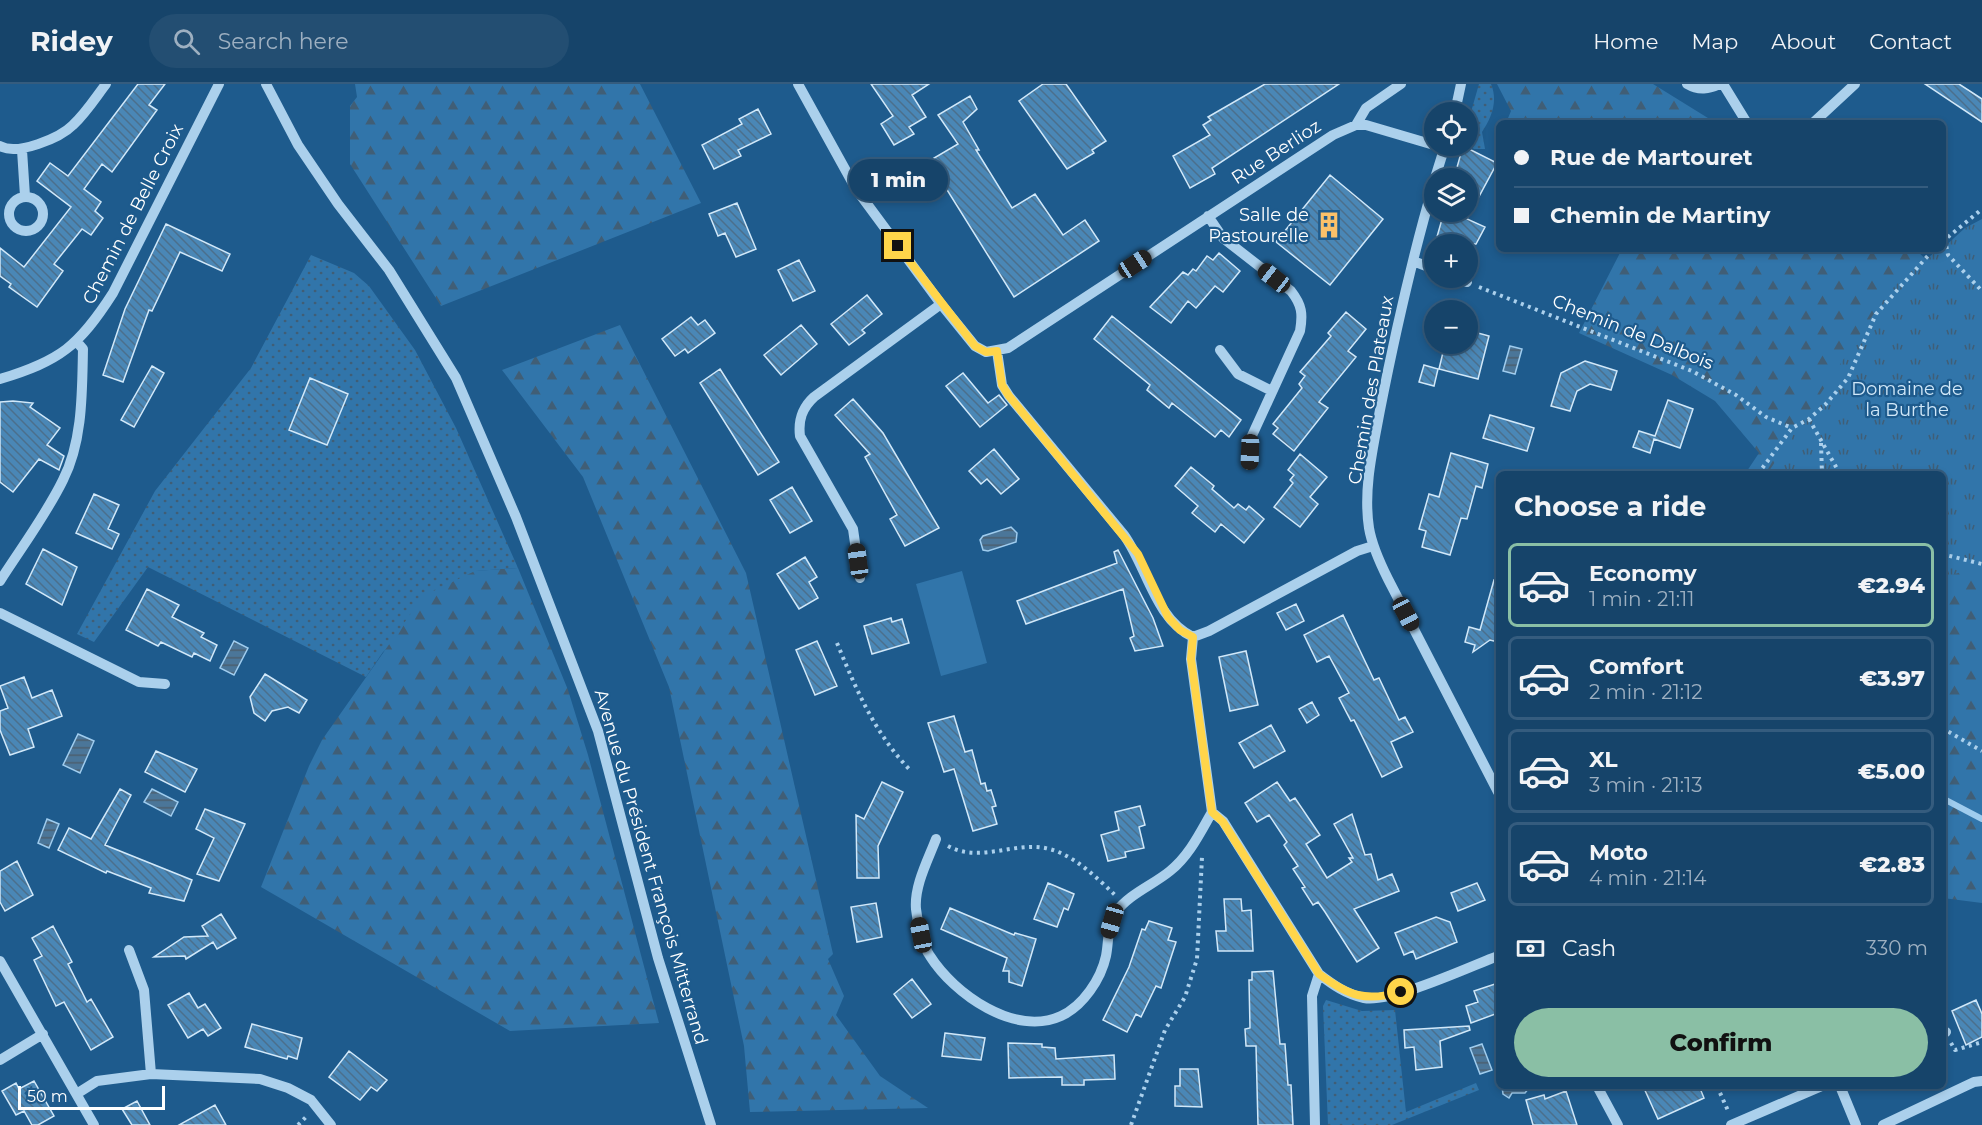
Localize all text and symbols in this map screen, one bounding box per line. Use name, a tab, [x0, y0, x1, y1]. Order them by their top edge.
search box	[149, 14, 569, 68]
text: Ridey	[30, 24, 113, 58]
icon: search	[170, 25, 203, 58]
text: Search here	[218, 28, 349, 55]
text: Home	[1593, 29, 1658, 54]
text: Map	[1691, 29, 1738, 54]
text: About	[1771, 29, 1836, 54]
text: Contact	[1869, 29, 1952, 54]
map controls	[1424, 102, 1478, 354]
button: locate	[1424, 102, 1478, 156]
street label: Rue Berlioz	[1227, 115, 1325, 189]
street label: Chemin de Belle Croix	[78, 120, 188, 308]
text: Rue de Martouret	[1550, 144, 1753, 171]
callout: 1 min	[848, 159, 948, 201]
text: 1 min	[871, 168, 926, 192]
button: layers	[1424, 168, 1478, 222]
text: Chemin de Martiny	[1550, 202, 1770, 229]
place label: Salle de Pastourelle	[1208, 204, 1309, 247]
building icon: Salle de Pastourelle	[1314, 210, 1344, 240]
route end	[884, 232, 911, 259]
button: +	[1424, 234, 1478, 288]
car	[1115, 247, 1155, 281]
car	[1254, 260, 1294, 296]
street label: Chemin de Dalbois	[1549, 290, 1717, 374]
street label: Chemin des Plateaux	[1344, 293, 1399, 486]
button: −	[1424, 300, 1478, 354]
park label: Domaine de la Burthe	[1851, 378, 1963, 421]
car	[1240, 434, 1260, 470]
text: Choose a ride	[1514, 490, 1706, 523]
car	[847, 542, 869, 580]
icon: car	[1517, 558, 1571, 612]
text: Economy	[1589, 560, 1697, 587]
text: €2.94	[1858, 572, 1925, 599]
text: 1 min · 21:11	[1589, 587, 1694, 611]
car	[1390, 594, 1422, 634]
icon: car	[1517, 651, 1571, 705]
text: Comfort	[1589, 653, 1684, 680]
text: €3.97	[1859, 665, 1925, 692]
text: 2 min · 21:12	[1589, 680, 1703, 704]
street label: Avenue du Président François Mitterrand	[590, 687, 712, 1047]
icon: car	[1517, 744, 1571, 798]
text: XL	[1589, 746, 1618, 773]
text: €5.00	[1858, 758, 1925, 785]
text: 3 min · 21:13	[1589, 773, 1702, 797]
icon: car	[1517, 837, 1571, 891]
text: Moto	[1589, 839, 1648, 866]
text: €2.83	[1859, 851, 1925, 878]
text: 4 min · 21:14	[1589, 866, 1706, 890]
car	[1098, 901, 1126, 941]
car	[909, 916, 933, 954]
icon: cash	[1514, 932, 1547, 965]
text: Cash	[1562, 935, 1616, 962]
text: 330 m	[1866, 936, 1928, 960]
route start	[1387, 978, 1414, 1005]
button: Confirm	[1514, 1008, 1928, 1077]
scale bar	[18, 1083, 165, 1110]
text: 50 m	[27, 1087, 68, 1106]

